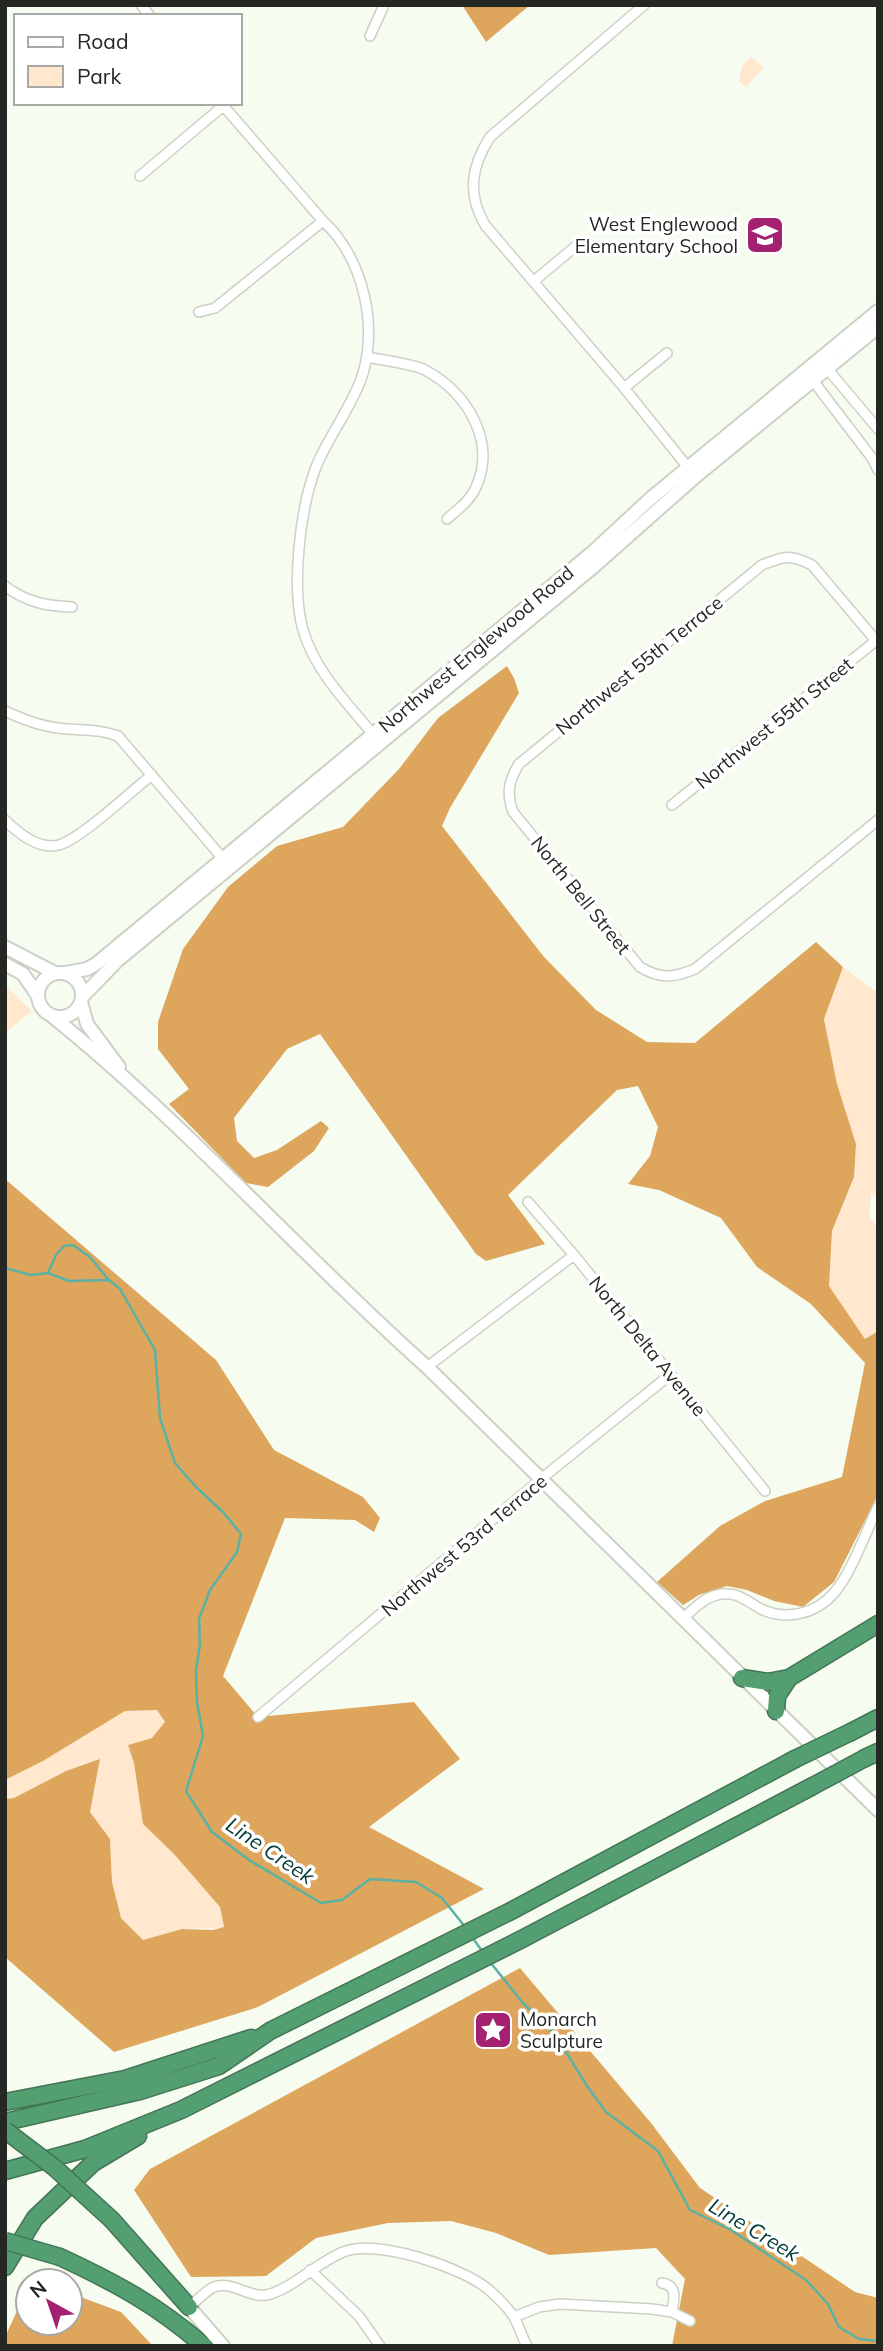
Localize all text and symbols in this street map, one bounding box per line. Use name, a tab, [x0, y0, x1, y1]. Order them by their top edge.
legend	[14, 14, 242, 105]
text: Road	[77, 28, 128, 54]
text: Park	[77, 63, 121, 89]
place label: West Englewood Elementary School	[575, 212, 738, 258]
school or university icon: West Englewood Elementary School	[744, 214, 786, 256]
street label: Northwest Englewood Road	[374, 560, 578, 738]
street label: Northwest 55th Terrace	[550, 590, 728, 740]
street label: Northwest 55th Street	[690, 652, 858, 794]
street label: North Bell Street	[526, 831, 636, 959]
street label: North Delta Avenue	[584, 1271, 712, 1421]
street label: Northwest 53rd Terrace	[376, 1469, 552, 1621]
water label: Line Creek	[221, 1811, 321, 1890]
place label: Monarch Sculpture	[520, 2007, 603, 2053]
place icon: Monarch Sculpture	[472, 2009, 514, 2051]
water label: Line Creek	[704, 2192, 806, 2267]
north arrow	[14, 2267, 84, 2337]
text: N	[25, 2275, 51, 2303]

